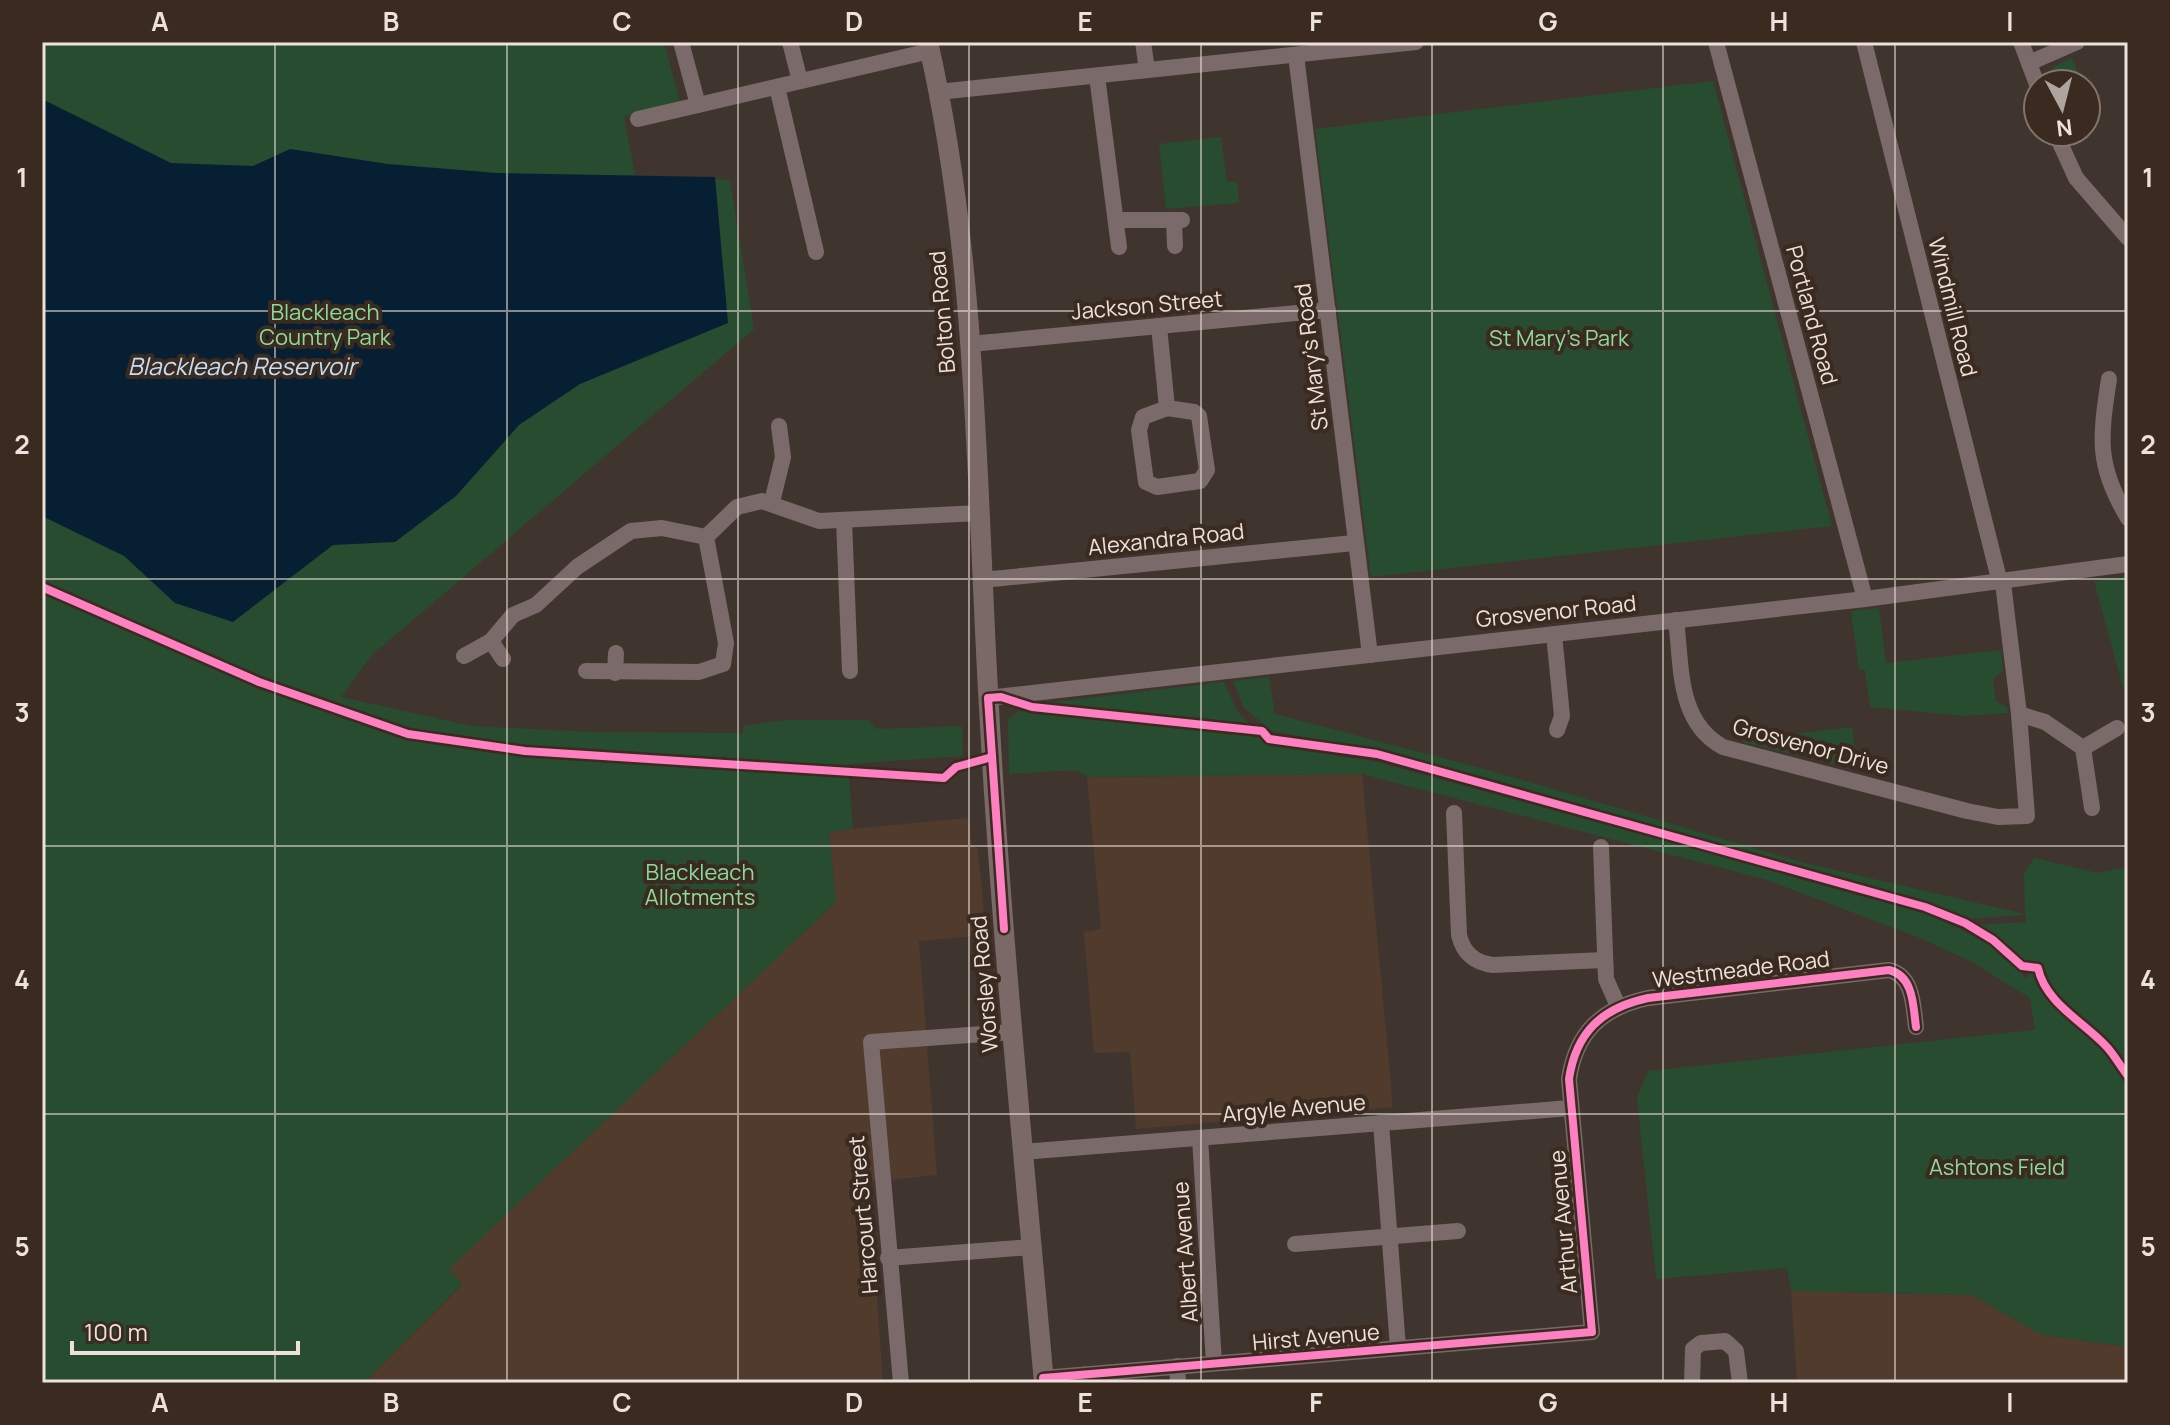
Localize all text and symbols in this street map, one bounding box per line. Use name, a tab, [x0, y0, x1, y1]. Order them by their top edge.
text: A	[151, 3, 169, 39]
text: B	[383, 3, 399, 39]
text: C	[612, 3, 632, 39]
text: D	[845, 3, 863, 39]
text: E	[1077, 3, 1093, 39]
text: F	[1309, 3, 1323, 39]
text: G	[1538, 3, 1558, 39]
text: H	[1770, 3, 1788, 39]
text: I	[2006, 3, 2014, 39]
north arrow	[2022, 68, 2102, 148]
text: N	[2055, 112, 2074, 144]
text: 1	[16, 159, 28, 195]
text: 1	[2142, 159, 2154, 195]
street label: Windmill Road	[1921, 235, 1985, 379]
street label: Portland Road	[1779, 242, 1845, 388]
street label: Bolton Road	[922, 250, 962, 374]
street label: St Mary's Road	[1287, 282, 1335, 432]
street label: Jackson Street	[1070, 283, 1224, 327]
park label: Blackleach Country Park	[259, 297, 392, 352]
park label: St Mary's Park	[1489, 323, 1630, 353]
water label: Blackleach Reservoir	[128, 349, 360, 382]
text: 2	[14, 426, 30, 462]
text: 2	[2140, 426, 2156, 462]
street label: Alexandra Road	[1086, 516, 1246, 562]
street label: Grosvenor Road	[1474, 588, 1638, 634]
text: 3	[14, 694, 30, 730]
text: 3	[2140, 694, 2156, 730]
street label: Grosvenor Drive	[1730, 711, 1892, 781]
park label: Blackleach Allotments	[645, 857, 755, 912]
street label: Worsley Road	[963, 914, 1005, 1054]
street label: Westmeade Road	[1651, 943, 1831, 995]
text: 4	[14, 961, 30, 997]
text: 4	[2140, 961, 2156, 997]
street label: Argyle Avenue	[1221, 1087, 1367, 1129]
street label: Harcourt Street	[841, 1134, 885, 1295]
street label: Arthur Avenue	[1542, 1149, 1584, 1295]
park label: Ashtons Field	[1929, 1152, 2065, 1182]
street label: Albert Avenue	[1165, 1180, 1205, 1324]
text: 5	[14, 1228, 30, 1264]
text: 5	[2140, 1228, 2156, 1264]
scale bar	[72, 1305, 298, 1355]
text: 100 m	[84, 1315, 148, 1348]
street label: Hirst Avenue	[1251, 1316, 1381, 1358]
text: A	[151, 1384, 169, 1420]
text: B	[383, 1384, 399, 1420]
text: C	[612, 1384, 632, 1420]
text: D	[845, 1384, 863, 1420]
text: E	[1077, 1384, 1093, 1420]
text: F	[1309, 1384, 1323, 1420]
text: G	[1538, 1384, 1558, 1420]
text: H	[1770, 1384, 1788, 1420]
text: I	[2006, 1384, 2014, 1420]

